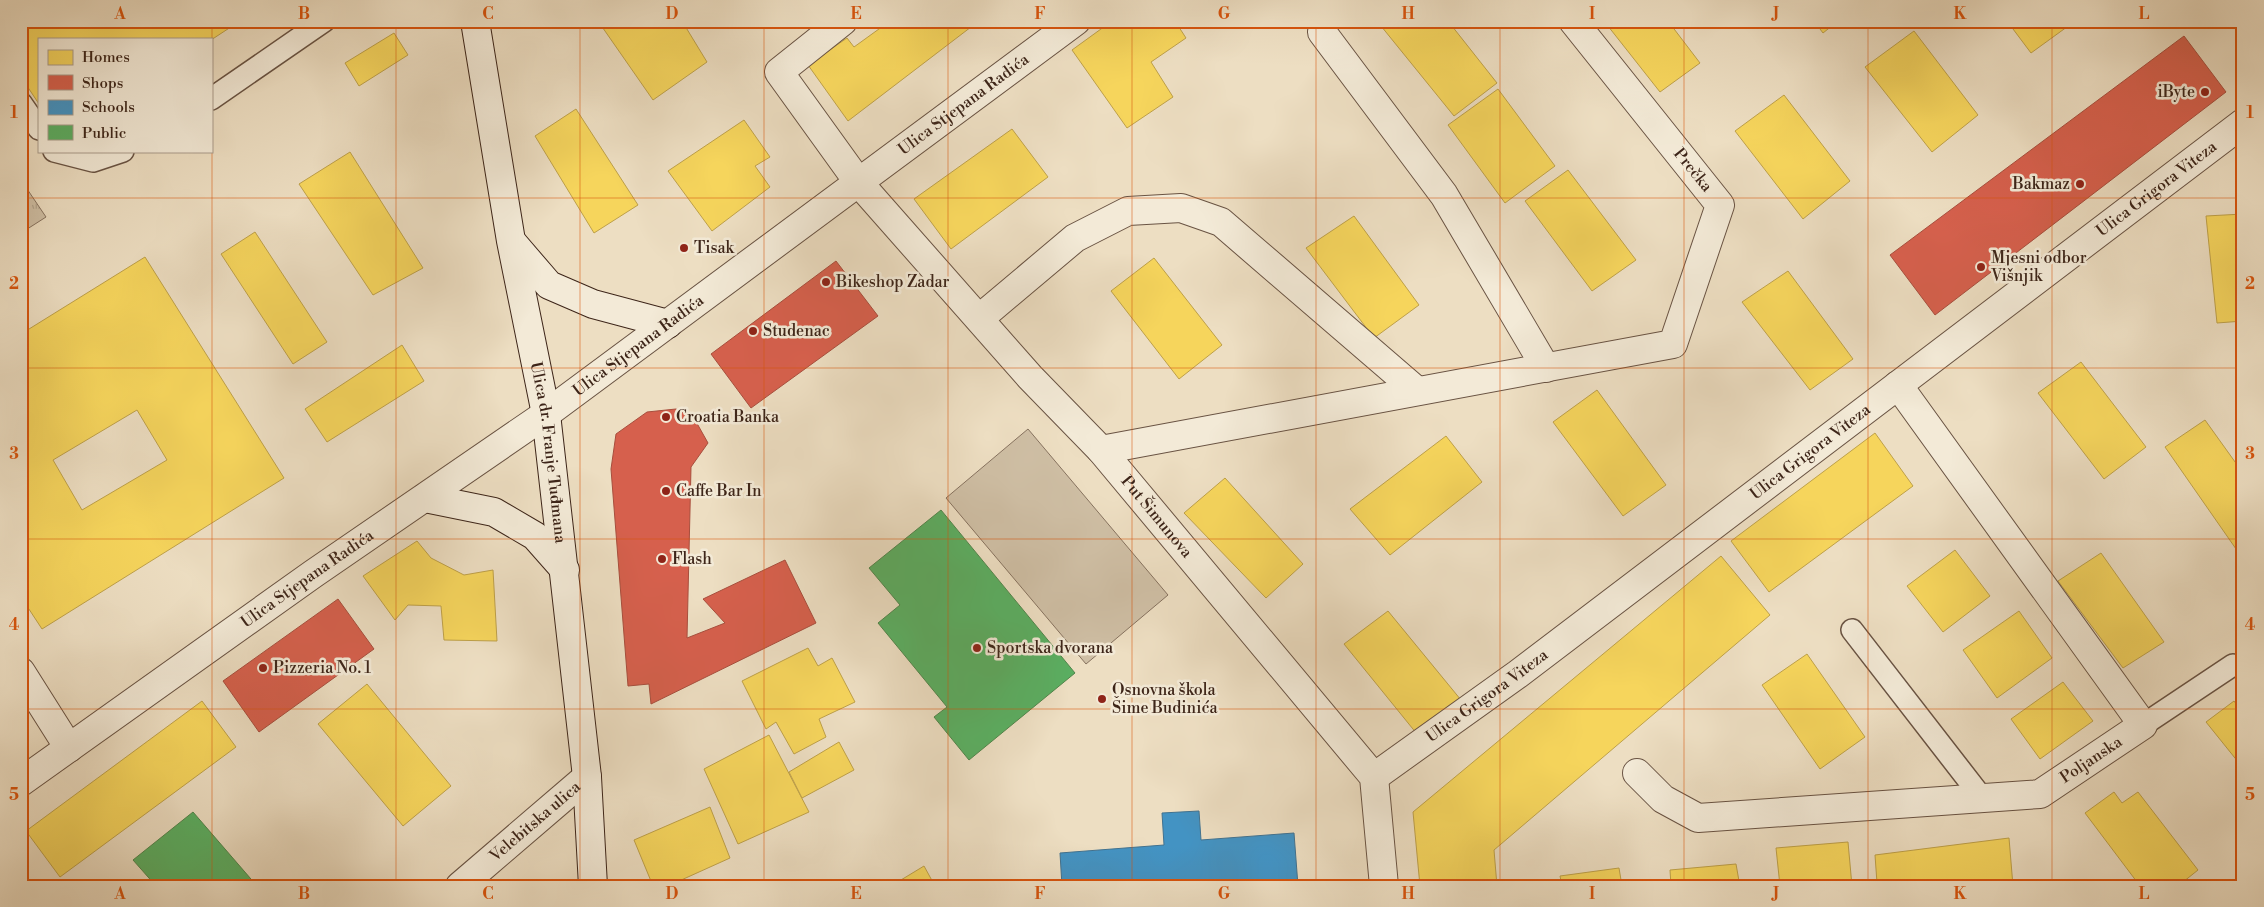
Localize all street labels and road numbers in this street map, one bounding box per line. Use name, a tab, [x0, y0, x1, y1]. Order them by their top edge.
street label: Ulica Stjepana Radića	[894, 49, 1034, 159]
street label: Ulica Grigora Viteza	[2092, 136, 2221, 241]
street label: Prečka	[1669, 144, 1717, 197]
street label: Ulica Stjepana Radića	[569, 290, 708, 401]
street label: Ulica dr. Franje Tuđmana	[526, 360, 571, 545]
street label: Ulica Grigora Viteza	[1746, 399, 1875, 504]
street label: Put Šimunova	[1117, 472, 1197, 563]
street label: Ulica Stjepana Radića	[237, 525, 378, 632]
street label: Ulica Grigora Viteza	[1422, 644, 1553, 747]
street label: Poljanska	[2056, 731, 2127, 788]
street label: Velebitska ulica	[485, 776, 585, 867]

